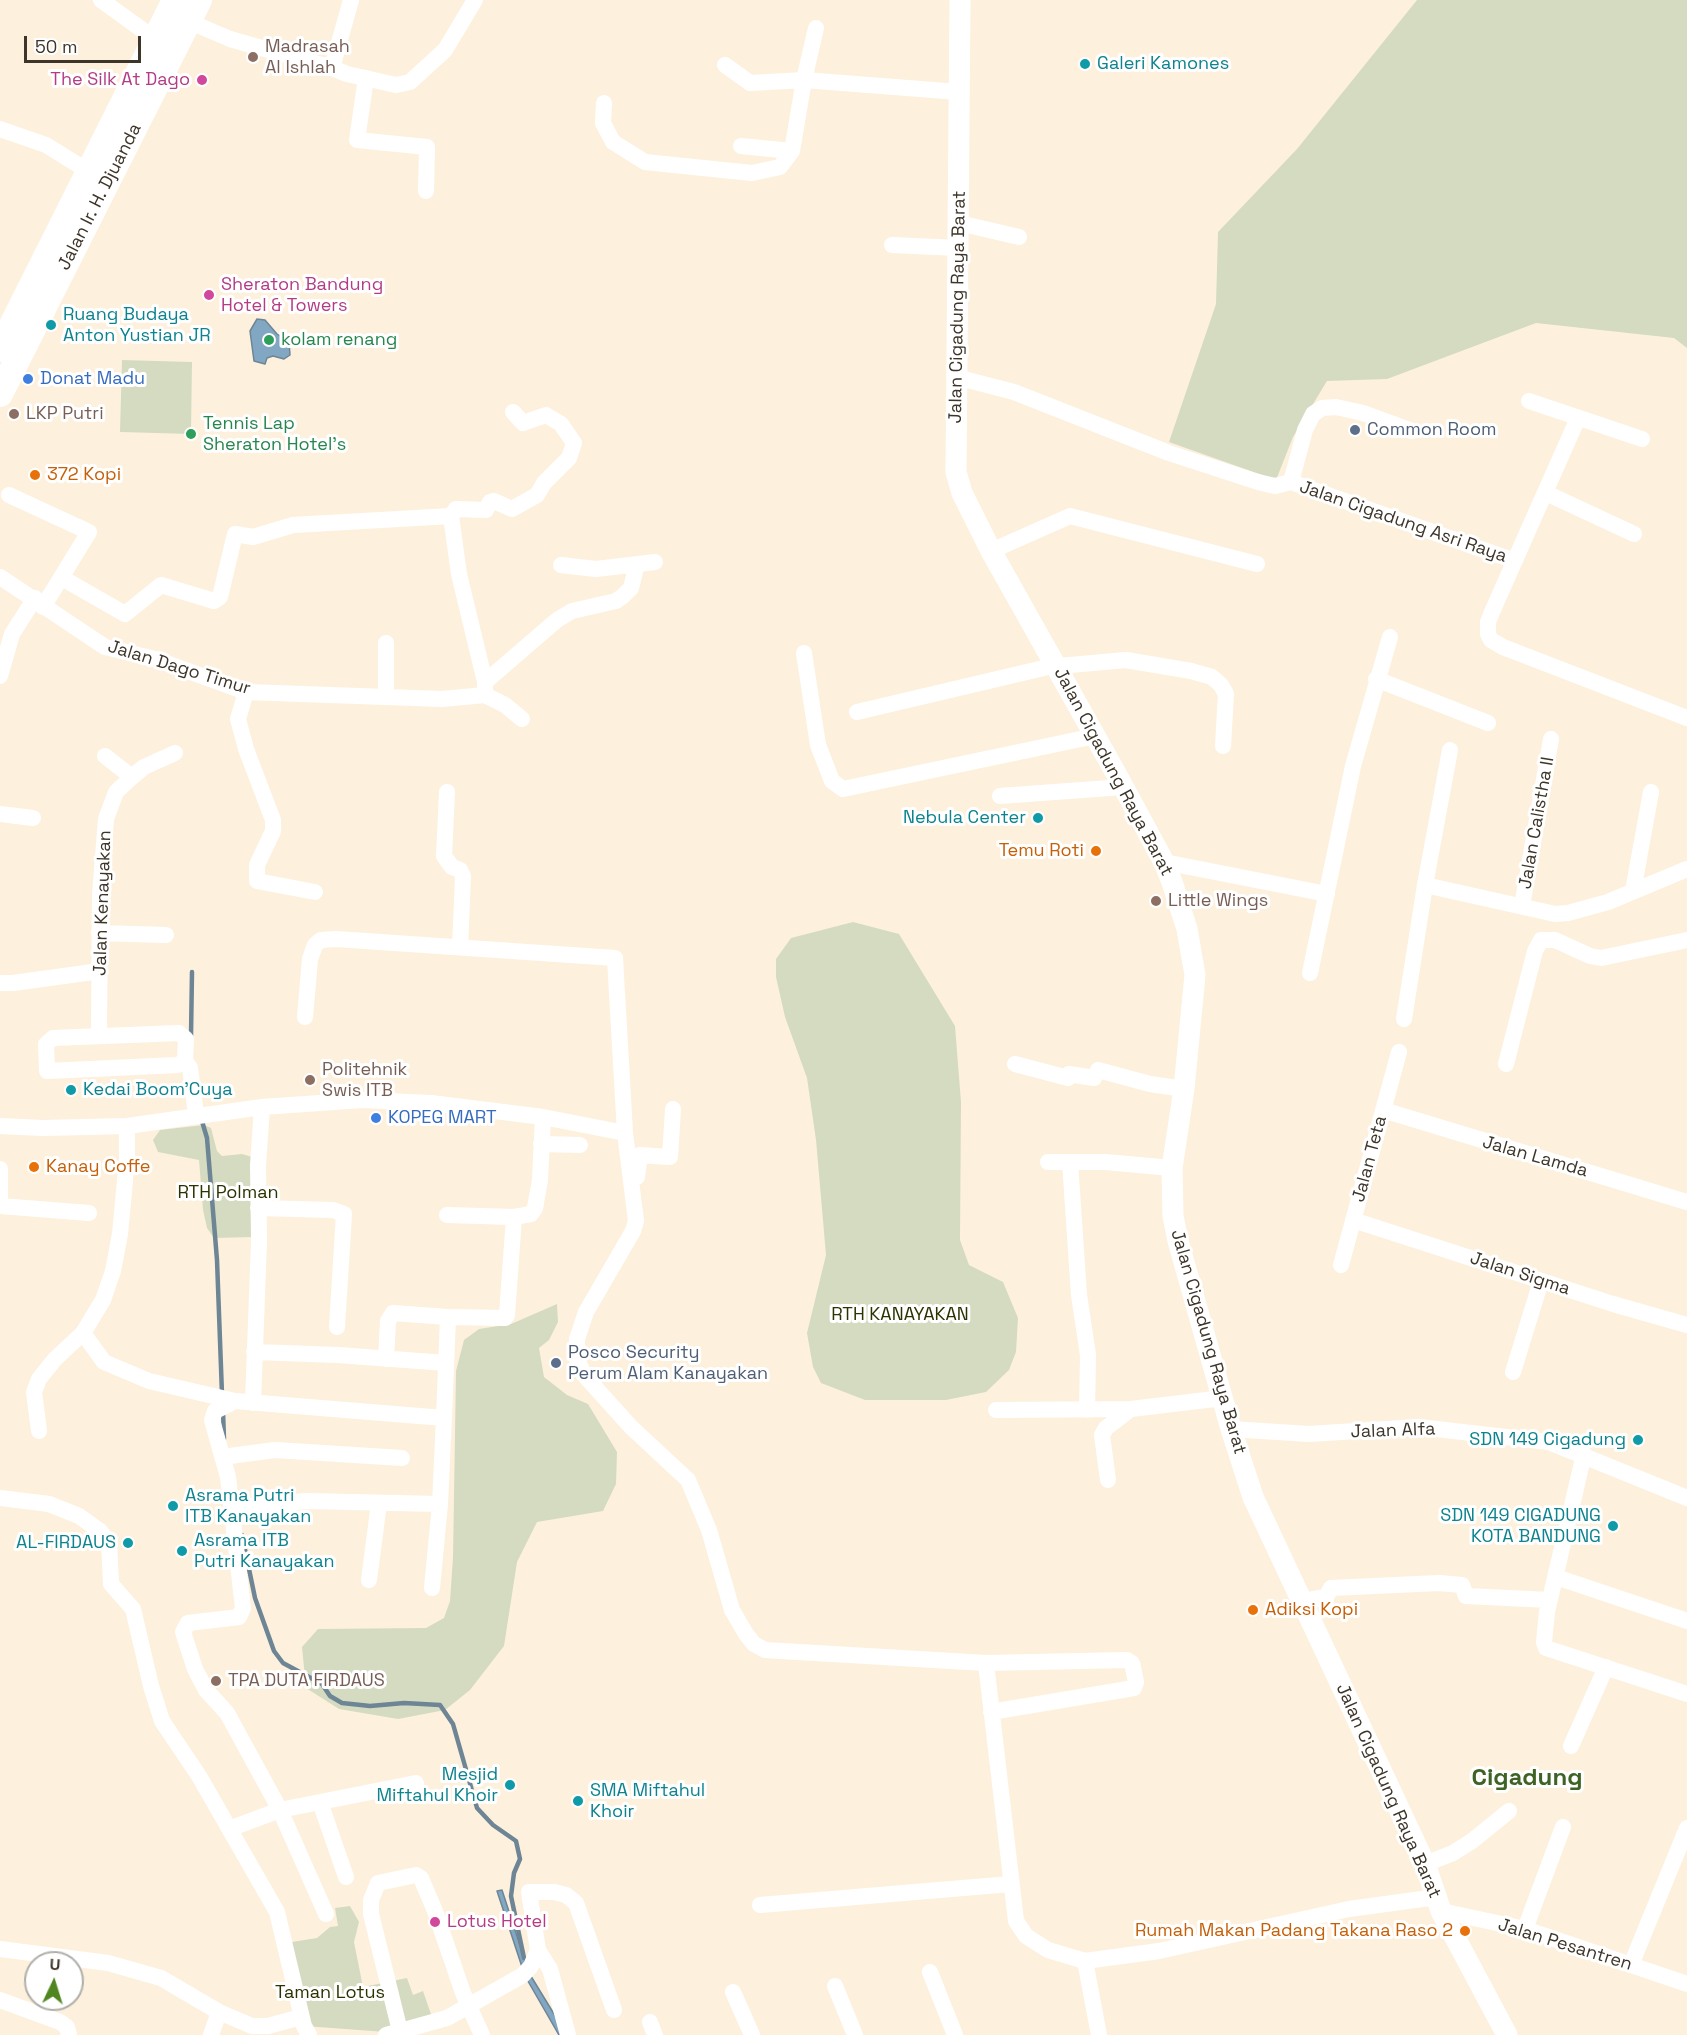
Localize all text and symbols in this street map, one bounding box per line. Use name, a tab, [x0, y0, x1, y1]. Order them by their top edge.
scale bar	[27, 24, 144, 62]
text: 50 m	[35, 35, 77, 58]
place label: Madrasah Al Ishlah	[265, 36, 350, 78]
marker: Madrasah Al Ishlah	[246, 50, 260, 64]
place label: Galeri Kamones	[1097, 53, 1229, 75]
marker: Galeri Kamones	[1078, 57, 1092, 71]
place label: The Silk At Dago	[50, 69, 190, 91]
marker: The Silk At Dago	[195, 73, 209, 87]
street label: Jalan Ir. H. Djuanda	[54, 120, 146, 274]
street label: Jalan Cigadung Raya Barat	[945, 190, 971, 424]
place label: Sheraton Bandung Hotel & Towers	[221, 274, 383, 316]
marker: Sheraton Bandung Hotel & Towers	[202, 288, 216, 302]
place label: Ruang Budaya Anton Yustian JR	[63, 304, 211, 346]
marker: Ruang Budaya Anton Yustian JR	[44, 318, 58, 332]
place label: kolam renang	[281, 329, 397, 351]
marker: kolam renang	[262, 333, 276, 347]
place label: Donat Madu	[40, 368, 145, 390]
marker: Donat Madu	[21, 372, 35, 386]
place label: LKP Putri	[26, 403, 104, 425]
marker: LKP Putri	[7, 407, 21, 421]
place label: Tennis Lap Sheraton Hotel's	[203, 413, 346, 456]
place label: Common Room	[1367, 419, 1497, 441]
marker: Common Room	[1348, 423, 1362, 437]
marker: Tennis Lap Sheraton Hotel's	[184, 427, 198, 441]
place label: 372 Kopi	[47, 464, 121, 486]
marker: 372 Kopi	[28, 468, 42, 482]
street label: Jalan Cigadung Asri Raya	[1296, 476, 1510, 568]
street label: Jalan Dago Timur	[105, 636, 253, 700]
street label: Jalan Cigadung Raya Barat	[1049, 664, 1177, 880]
street label: Jalan Calistha II	[1515, 755, 1559, 891]
place label: Nebula Center	[903, 807, 1026, 829]
marker: Nebula Center	[1031, 811, 1045, 825]
street label: Jalan Kenayakan	[90, 830, 116, 976]
place label: Temu Roti	[999, 840, 1084, 862]
marker: Temu Roti	[1089, 844, 1103, 858]
place label: Little Wings	[1168, 890, 1268, 912]
marker: Little Wings	[1149, 894, 1163, 908]
place label: Politehnik Swis ITB	[322, 1059, 407, 1102]
marker: Politehnik Swis ITB	[303, 1073, 317, 1087]
place label: Kedai Boom'Cuya	[83, 1079, 233, 1101]
marker: Kedai Boom'Cuya	[64, 1083, 78, 1097]
place label: KOPEG MART	[388, 1107, 497, 1129]
marker: KOPEG MART	[369, 1111, 383, 1125]
street label: Jalan Teta	[1348, 1113, 1392, 1205]
street label: Jalan Lamda	[1480, 1132, 1590, 1182]
place label: Kanay Coffe	[46, 1156, 150, 1178]
marker: Kanay Coffe	[27, 1160, 41, 1174]
park label: RTH Polman	[177, 1182, 279, 1204]
street label: Jalan Cigadung Raya Barat	[1166, 1227, 1250, 1457]
street label: Jalan Sigma	[1467, 1248, 1573, 1300]
park label: RTH KANAYAKAN	[831, 1304, 969, 1326]
place label: Posco Security Perum Alam Kanayakan	[568, 1342, 768, 1384]
marker: Posco Security Perum Alam Kanayakan	[549, 1356, 563, 1370]
street label: Jalan Alfa	[1350, 1419, 1436, 1443]
place label: SDN 149 Cigadung	[1469, 1429, 1626, 1451]
marker: SDN 149 Cigadung	[1631, 1433, 1645, 1447]
place label: Asrama Putri ITB Kanayakan	[185, 1485, 311, 1528]
marker: Asrama Putri ITB Kanayakan	[166, 1499, 180, 1513]
place label: SDN 149 CIGADUNG KOTA BANDUNG	[1440, 1505, 1601, 1547]
marker: SDN 149 CIGADUNG KOTA BANDUNG	[1606, 1519, 1620, 1533]
place label: Asrama ITB Putri Kanayakan	[194, 1530, 335, 1572]
place label: AL-FIRDAUS	[16, 1532, 116, 1554]
marker: AL-FIRDAUS	[121, 1536, 135, 1550]
marker: Asrama ITB Putri Kanayakan	[175, 1544, 189, 1558]
place label: Adiksi Kopi	[1265, 1599, 1358, 1621]
marker: Adiksi Kopi	[1246, 1603, 1260, 1617]
place label: TPA DUTA FIRDAUS	[228, 1670, 385, 1692]
marker: TPA DUTA FIRDAUS	[209, 1674, 223, 1688]
street label: Jalan Cigadung Raya Barat	[1331, 1680, 1445, 1902]
place label: Mesjid Miftahul Khoir	[377, 1764, 498, 1806]
district label: Cigadung	[1472, 1764, 1582, 1792]
marker: Mesjid Miftahul Khoir	[503, 1778, 517, 1792]
place label: SMA Miftahul Khoir	[590, 1780, 705, 1822]
marker: SMA Miftahul Khoir	[571, 1794, 585, 1808]
place label: Lotus Hotel	[447, 1911, 547, 1933]
street label: Jalan Pesantren	[1495, 1914, 1635, 1976]
marker: Lotus Hotel	[428, 1915, 442, 1929]
place label: Rumah Makan Padang Takana Raso 2	[1135, 1920, 1453, 1942]
marker: Rumah Makan Padang Takana Raso 2	[1458, 1924, 1472, 1938]
north arrow	[24, 1951, 84, 2011]
text: U	[49, 1954, 61, 1975]
park label: Taman Lotus	[275, 1982, 385, 2004]

